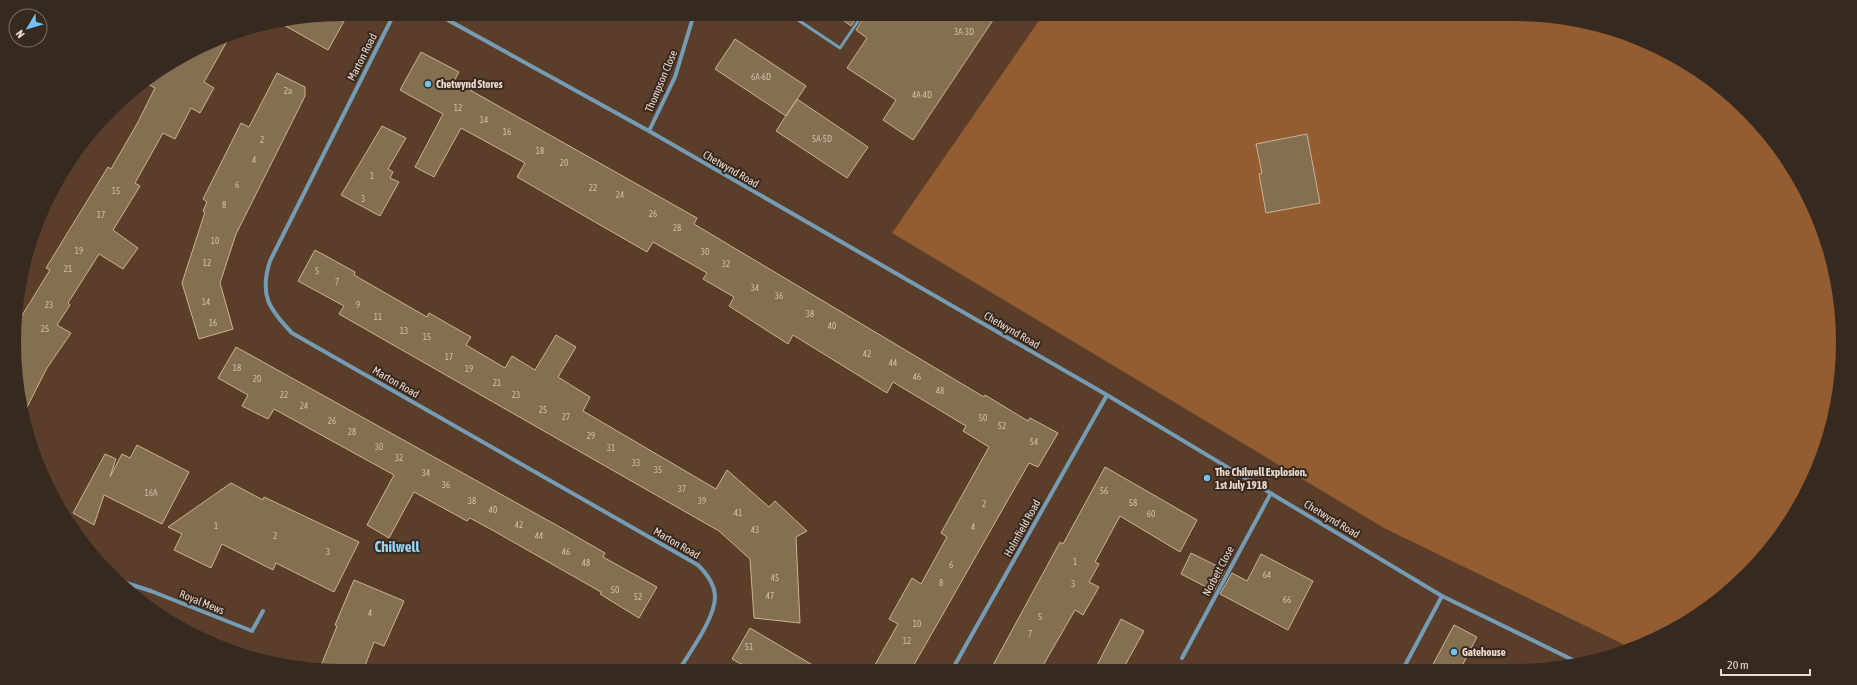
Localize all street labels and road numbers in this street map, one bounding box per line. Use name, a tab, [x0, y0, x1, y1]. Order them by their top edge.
street label: Marton Road	[345, 31, 379, 83]
street label: Thompson Close	[643, 48, 679, 114]
street label: Chetwynd Road	[701, 148, 761, 190]
street label: Chetwynd Road	[982, 309, 1042, 351]
street label: Marton Road	[371, 364, 421, 400]
street label: Holmfield Road	[1001, 497, 1043, 559]
street label: Chetwynd Road	[1302, 498, 1362, 540]
street label: Marton Road	[652, 525, 702, 561]
street label: Norbett Close	[1200, 544, 1236, 598]
street label: Royal Mews	[178, 588, 226, 616]

